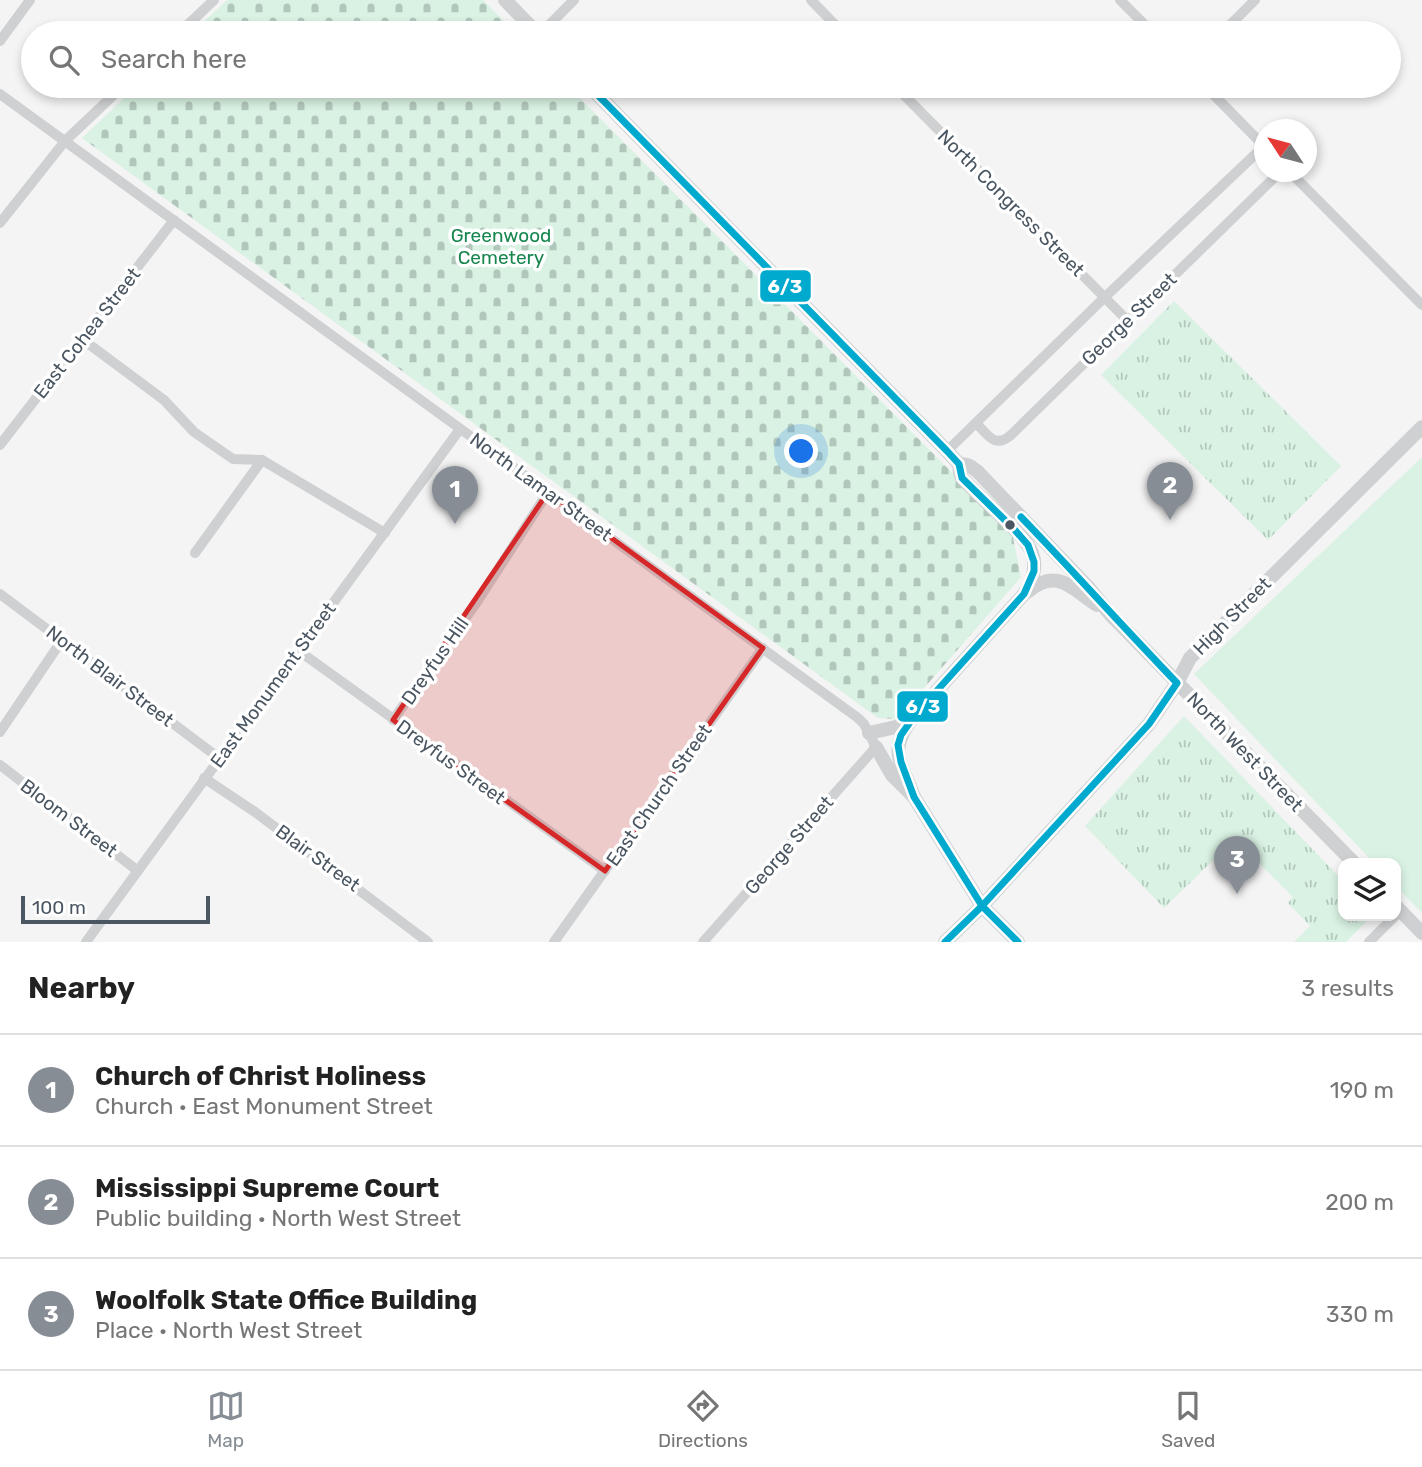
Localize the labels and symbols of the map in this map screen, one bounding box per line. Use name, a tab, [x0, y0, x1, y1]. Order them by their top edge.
north arrow	[1254, 119, 1317, 182]
street label: North Congress Street	[933, 125, 1090, 282]
park label: Greenwood Cemetery	[451, 224, 551, 269]
street label: East Cohea Street	[29, 263, 146, 403]
street label: George Street	[1077, 268, 1182, 370]
line badge: 6/3	[759, 269, 812, 303]
text: 6/3	[768, 275, 802, 298]
street label: North Lamar Street	[465, 428, 617, 547]
your location	[784, 434, 818, 468]
pin: 2	[1147, 462, 1193, 520]
pin: 1	[432, 466, 478, 524]
unlabelled marker	[1003, 518, 1017, 532]
street label: High Street	[1188, 572, 1276, 660]
street label: East Monument Street	[205, 597, 341, 772]
street label: Dreyfus Hill	[397, 613, 473, 709]
street label: North Blair Street	[42, 621, 179, 732]
street label: North West Street	[1182, 688, 1308, 817]
line badge: 6/3	[896, 690, 949, 723]
text: 6/3	[906, 695, 940, 718]
street label: Dreyfus Street	[392, 715, 510, 810]
street label: East Church Street	[601, 719, 717, 870]
street label: Bloom Street	[16, 774, 123, 862]
street label: George Street	[740, 791, 838, 899]
street label: Blair Street	[271, 820, 365, 897]
pin: 3	[1214, 836, 1260, 894]
scale bar	[21, 893, 210, 925]

